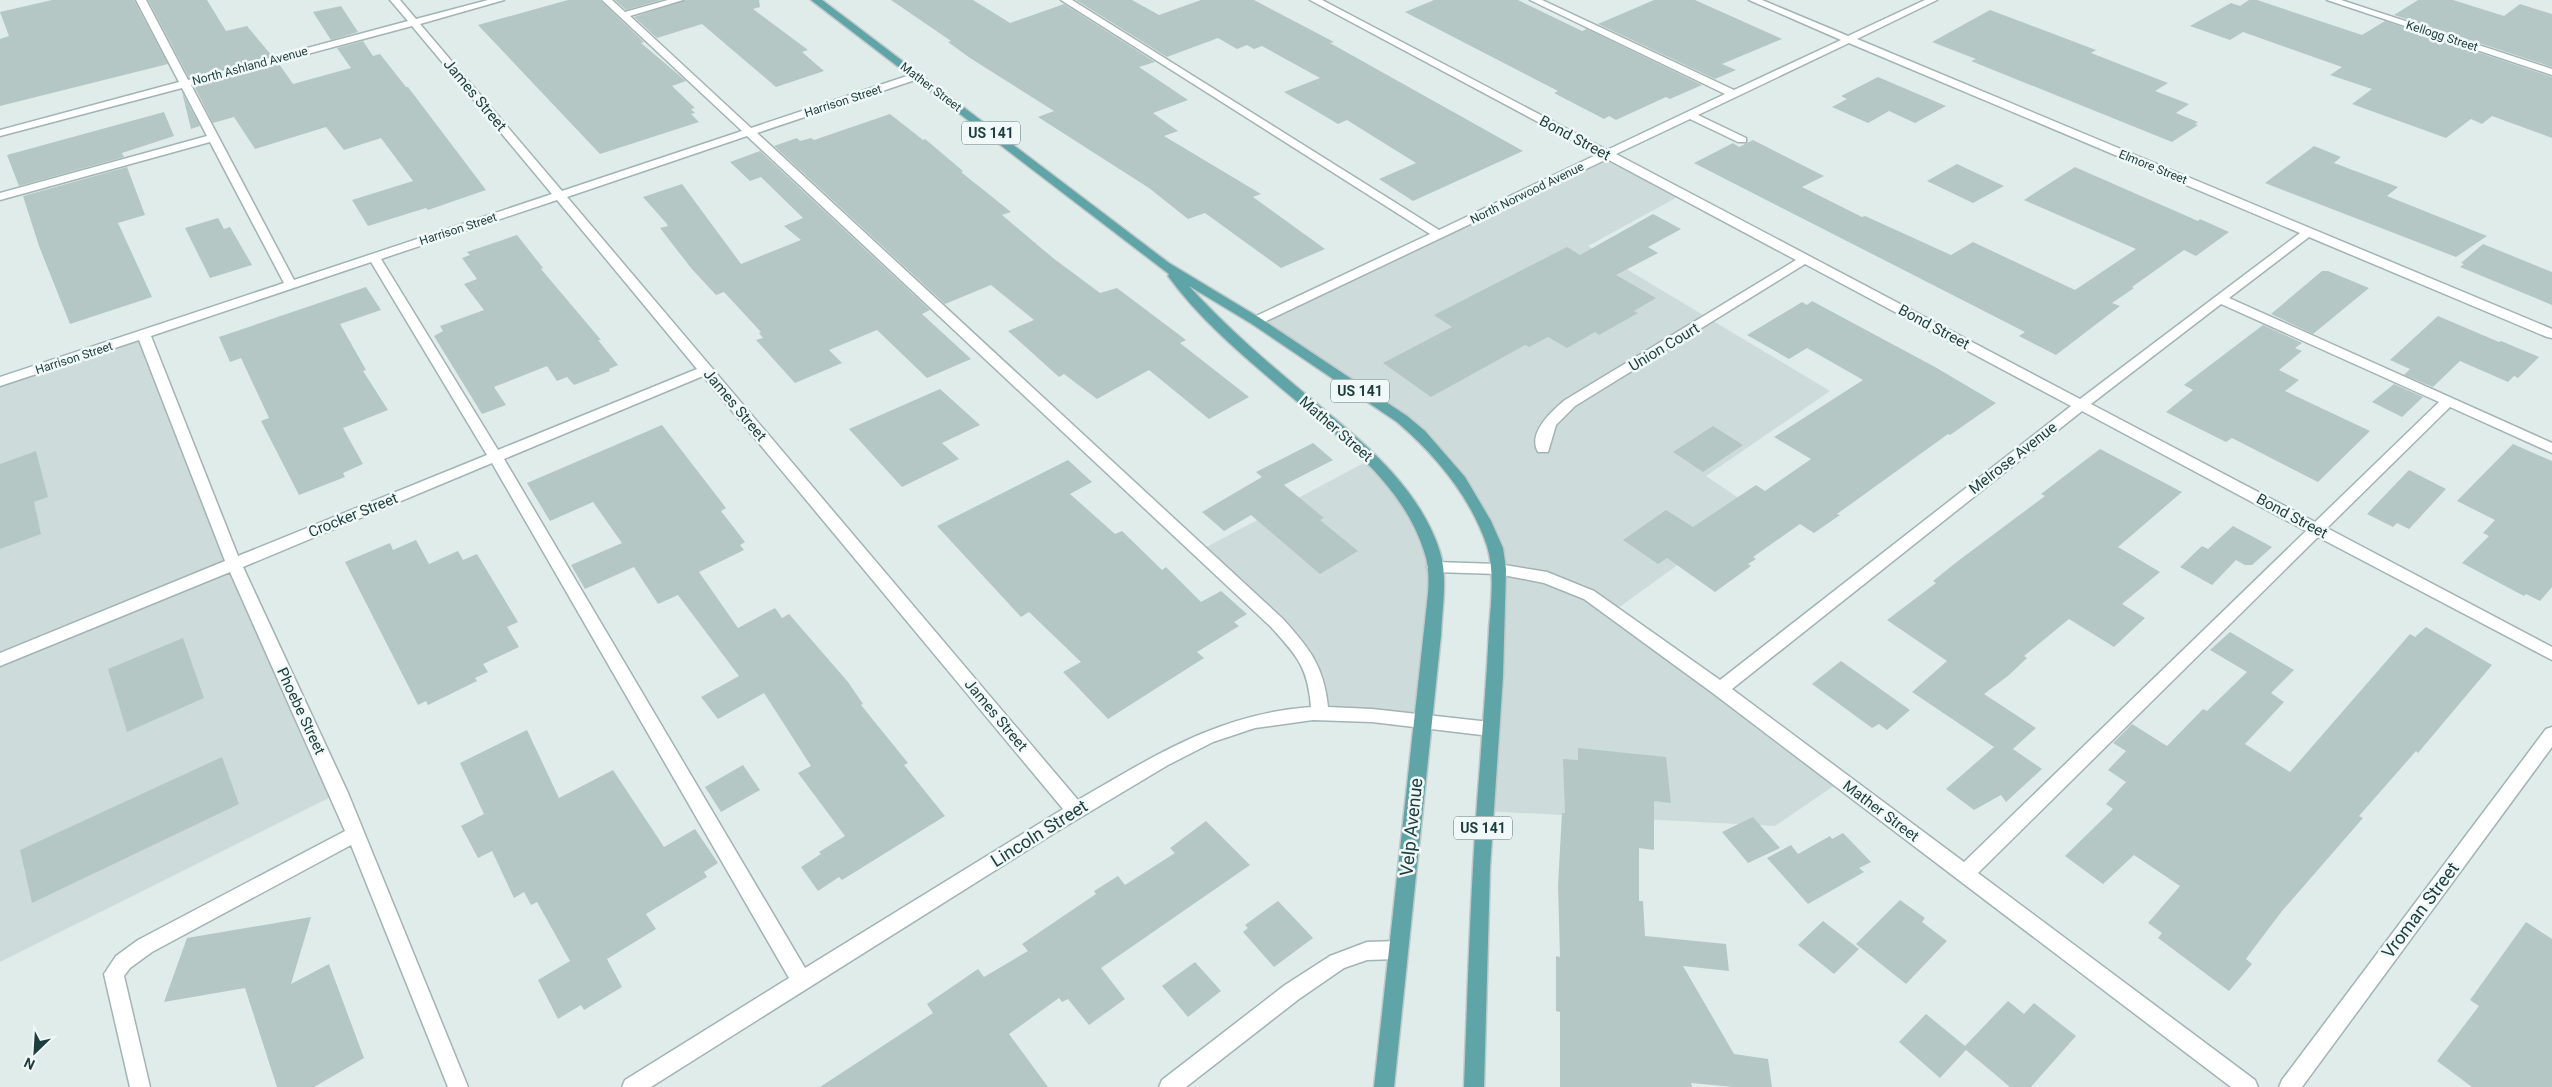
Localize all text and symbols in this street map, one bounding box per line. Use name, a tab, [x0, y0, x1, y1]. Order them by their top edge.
street label: Kellogg Street	[2404, 18, 2480, 54]
street label: North Ashland Avenue	[191, 44, 309, 88]
street label: James Street	[440, 55, 510, 135]
street label: Mather Street	[898, 60, 964, 114]
street label: Harrison Street	[803, 82, 883, 120]
street label: Bond Street	[1536, 112, 1614, 164]
road number: US 141	[962, 122, 1020, 144]
street label: Elmore Street	[2117, 147, 2189, 187]
street label: North Norwood Avenue	[1468, 159, 1586, 227]
street label: Harrison Street	[418, 210, 498, 248]
street label: Bond Street	[1895, 301, 1973, 353]
street label: Union Court	[1625, 319, 1703, 375]
street label: Harrison Street	[34, 339, 114, 377]
street label: James Street	[700, 365, 770, 445]
road number: US 141	[1331, 380, 1389, 402]
street label: Mather Street	[1296, 392, 1376, 466]
street label: Melrose Avenue	[1965, 418, 2061, 498]
street label: Crocker Street	[306, 489, 400, 541]
street label: Bond Street	[2253, 490, 2331, 542]
street label: Phoebe Street	[273, 665, 329, 757]
street label: James Street	[961, 675, 1031, 755]
street label: Velp Avenue	[1395, 777, 1427, 877]
street label: Mather Street	[1839, 777, 1923, 846]
street label: Lincoln Street	[987, 795, 1091, 871]
road number: US 141	[1454, 816, 1512, 840]
street label: Vroman Street	[2377, 858, 2463, 962]
north arrow	[10, 1027, 60, 1077]
text: N	[22, 1054, 37, 1073]

